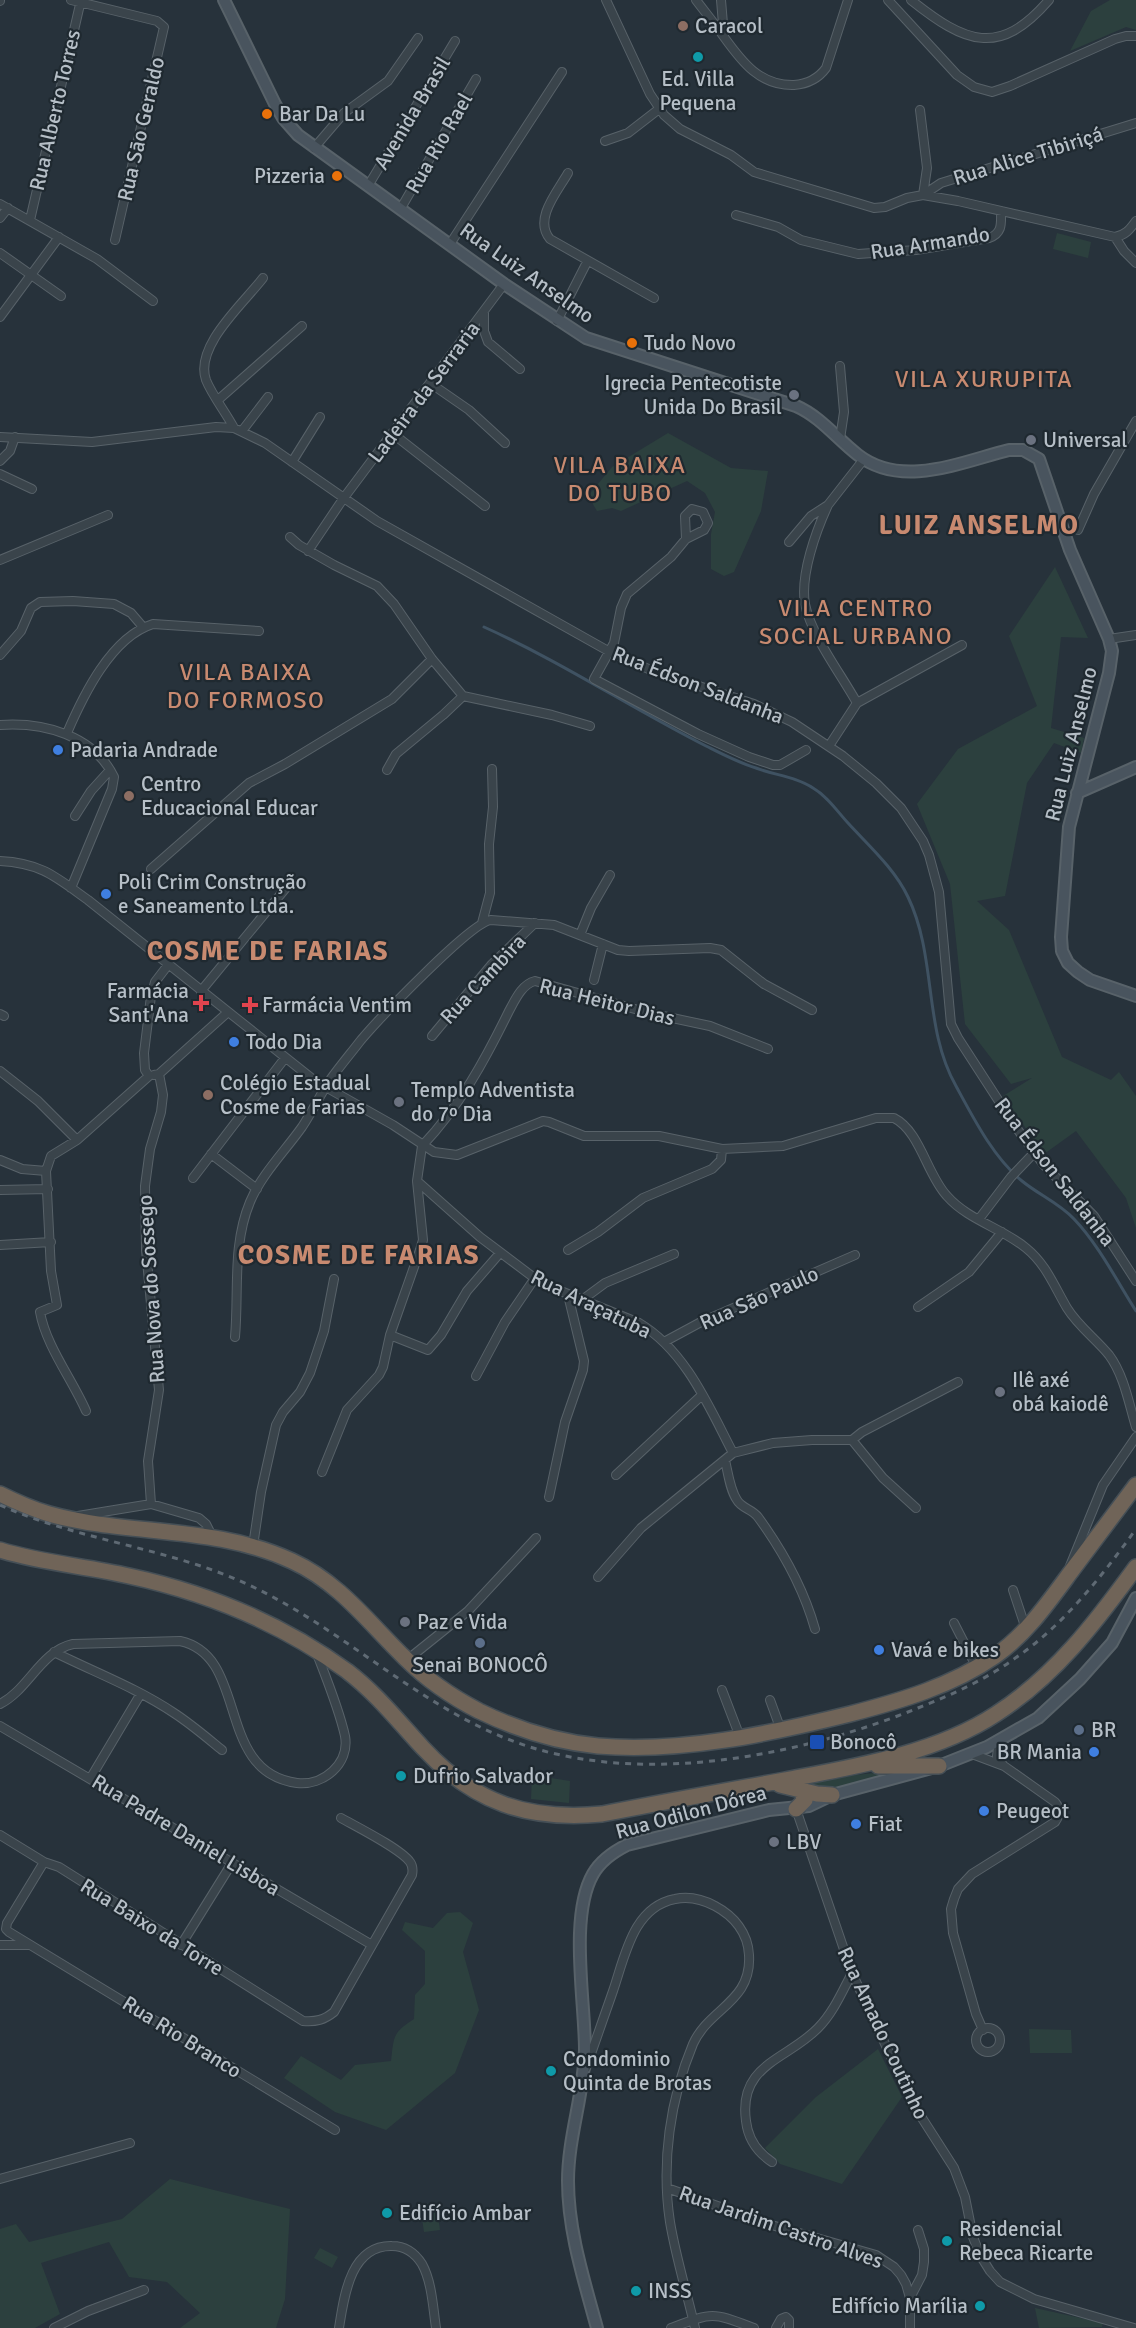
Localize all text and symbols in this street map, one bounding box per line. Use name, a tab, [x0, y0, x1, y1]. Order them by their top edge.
place label: Caracol	[695, 13, 763, 39]
marker: Caracol	[676, 19, 690, 33]
street label: Rua Alberto Torres	[24, 27, 86, 193]
marker: Ed. Villa Pequena	[691, 50, 705, 64]
street label: Avenida Brasil	[368, 52, 456, 174]
street label: Rua Sāo Geraldo	[112, 54, 170, 204]
place label: Ed. Villa Pequena	[659, 66, 737, 116]
street label: Rua Rio Rael	[400, 88, 478, 198]
place label: Bar Da Lu	[279, 101, 365, 127]
marker: Bar Da Lu	[260, 107, 274, 121]
street label: Rua Alice Tibiriçá	[950, 121, 1106, 191]
place label: Pizzeria	[254, 163, 325, 189]
marker: Pizzeria	[330, 169, 344, 183]
street label: Rua Luiz Anselmo	[455, 217, 599, 329]
street label: Rua Armando	[869, 221, 991, 265]
street label: Ladeira da Serraria	[362, 316, 486, 468]
place label: Tudo Novo	[644, 330, 736, 356]
marker: Tudo Novo	[625, 336, 639, 350]
district label: VILA XURUPITA	[895, 364, 1073, 394]
place label: Igrecia Pentecotiste Unida Do Brasil	[604, 370, 782, 420]
marker: Igrecia Pentecotiste Unida Do Brasil	[787, 388, 801, 402]
place label: Universal	[1043, 427, 1128, 453]
marker: Universal	[1024, 433, 1038, 447]
district label: VILA BAIXA DO TUBO	[553, 450, 687, 508]
district label: LUIZ ANSELMO	[878, 509, 1080, 542]
district label: VILA CENTRO SOCIAL URBANO	[759, 593, 953, 651]
street label: Rua Édson Saldanha	[609, 640, 787, 730]
district label: VILA BAIXA DO FORMOSO	[167, 657, 325, 715]
street label: Rua Luiz Anselmo	[1039, 664, 1103, 824]
place label: Padaria Andrade	[70, 737, 218, 763]
marker: Padaria Andrade	[51, 743, 65, 757]
place label: Centro Educacional Educar	[141, 771, 318, 821]
marker: Centro Educacional Educar	[122, 789, 136, 803]
place label: Poli Crim Construção e Saneamento Ltda.	[118, 869, 306, 919]
marker: Poli Crim Construção e Saneamento Ltda.	[99, 887, 113, 901]
street label: Rua Cambira	[435, 929, 531, 1029]
district label: COSME DE FARIAS	[147, 935, 389, 968]
street label: Rua Heitor Dias	[537, 973, 677, 1031]
place label: Farmácia Sant'Ana	[107, 978, 189, 1028]
place label: Farmácia Ventim	[262, 992, 412, 1018]
marker: Farmácia Sant'Ana	[194, 996, 208, 1010]
marker: Farmácia Ventim	[243, 998, 257, 1012]
place label: Todo Dia	[246, 1029, 322, 1055]
marker: Todo Dia	[227, 1035, 241, 1049]
place label: Colégio Estadual Cosme de Farias	[220, 1070, 371, 1120]
place label: Templo Adventista do 7º Dia	[411, 1077, 575, 1127]
marker: Colégio Estadual Cosme de Farias	[201, 1088, 215, 1102]
street label: Rua Édson Saldanha	[989, 1092, 1121, 1252]
marker: Templo Adventista do 7º Dia	[392, 1095, 406, 1109]
street label: Rua Nova do Sossego	[131, 1194, 171, 1384]
district label: COSME DE FARIAS	[238, 1239, 480, 1272]
street label: Rua São Paulo	[696, 1260, 822, 1336]
street label: Rua Araçatuba	[527, 1264, 655, 1344]
place label: Ilê axé obá kaiodê	[1012, 1367, 1109, 1417]
marker: Ilê axé obá kaiodê	[993, 1385, 1007, 1399]
place label: Paz e Vida	[417, 1609, 508, 1635]
marker: Paz e Vida	[398, 1615, 412, 1629]
marker: Senai BONOCÔ	[473, 1636, 487, 1650]
place label: Vavá e bikes	[891, 1637, 999, 1663]
marker: Vavá e bikes	[872, 1643, 886, 1657]
place label: Senai BONOCÔ	[412, 1652, 548, 1678]
place label: BR	[1091, 1717, 1116, 1743]
marker: BR	[1072, 1723, 1086, 1737]
place label: Bonocô	[830, 1729, 897, 1755]
marker: Bonocô	[808, 1733, 826, 1751]
place label: BR Mania	[997, 1739, 1082, 1765]
marker: BR Mania	[1087, 1745, 1101, 1759]
place label: Dufrio Salvador	[413, 1763, 553, 1789]
street label: Rua Padre Daniel Lisboa	[87, 1768, 285, 1902]
marker: Dufrio Salvador	[394, 1769, 408, 1783]
street label: Rua Odilon Dórea	[613, 1779, 769, 1845]
place label: Peugeot	[996, 1798, 1069, 1824]
marker: Peugeot	[977, 1804, 991, 1818]
place label: Fiat	[868, 1811, 902, 1837]
marker: Fiat	[849, 1817, 863, 1831]
place label: LBV	[786, 1829, 821, 1855]
marker: LBV	[767, 1835, 781, 1849]
street label: Rua Baixo da Torre	[76, 1872, 228, 1982]
street label: Rua Amado Coutinho	[832, 1942, 934, 2124]
street label: Rua Rio Branco	[118, 1990, 246, 2084]
place label: Condominio Quinta de Brotas	[563, 2046, 712, 2096]
marker: Condominio Quinta de Brotas	[544, 2064, 558, 2078]
street label: Rua Jardim Castro Alves	[675, 2180, 887, 2274]
place label: Edifício Ambar	[399, 2200, 532, 2226]
marker: Edifício Ambar	[380, 2206, 394, 2220]
place label: Residencial Rebeca Ricarte	[959, 2216, 1093, 2266]
marker: Residencial Rebeca Ricarte	[940, 2234, 954, 2248]
place label: INSS	[648, 2278, 692, 2304]
marker: INSS	[629, 2284, 643, 2298]
place label: Edifício Marília	[831, 2293, 968, 2319]
marker: Edifício Marília	[973, 2299, 987, 2313]

